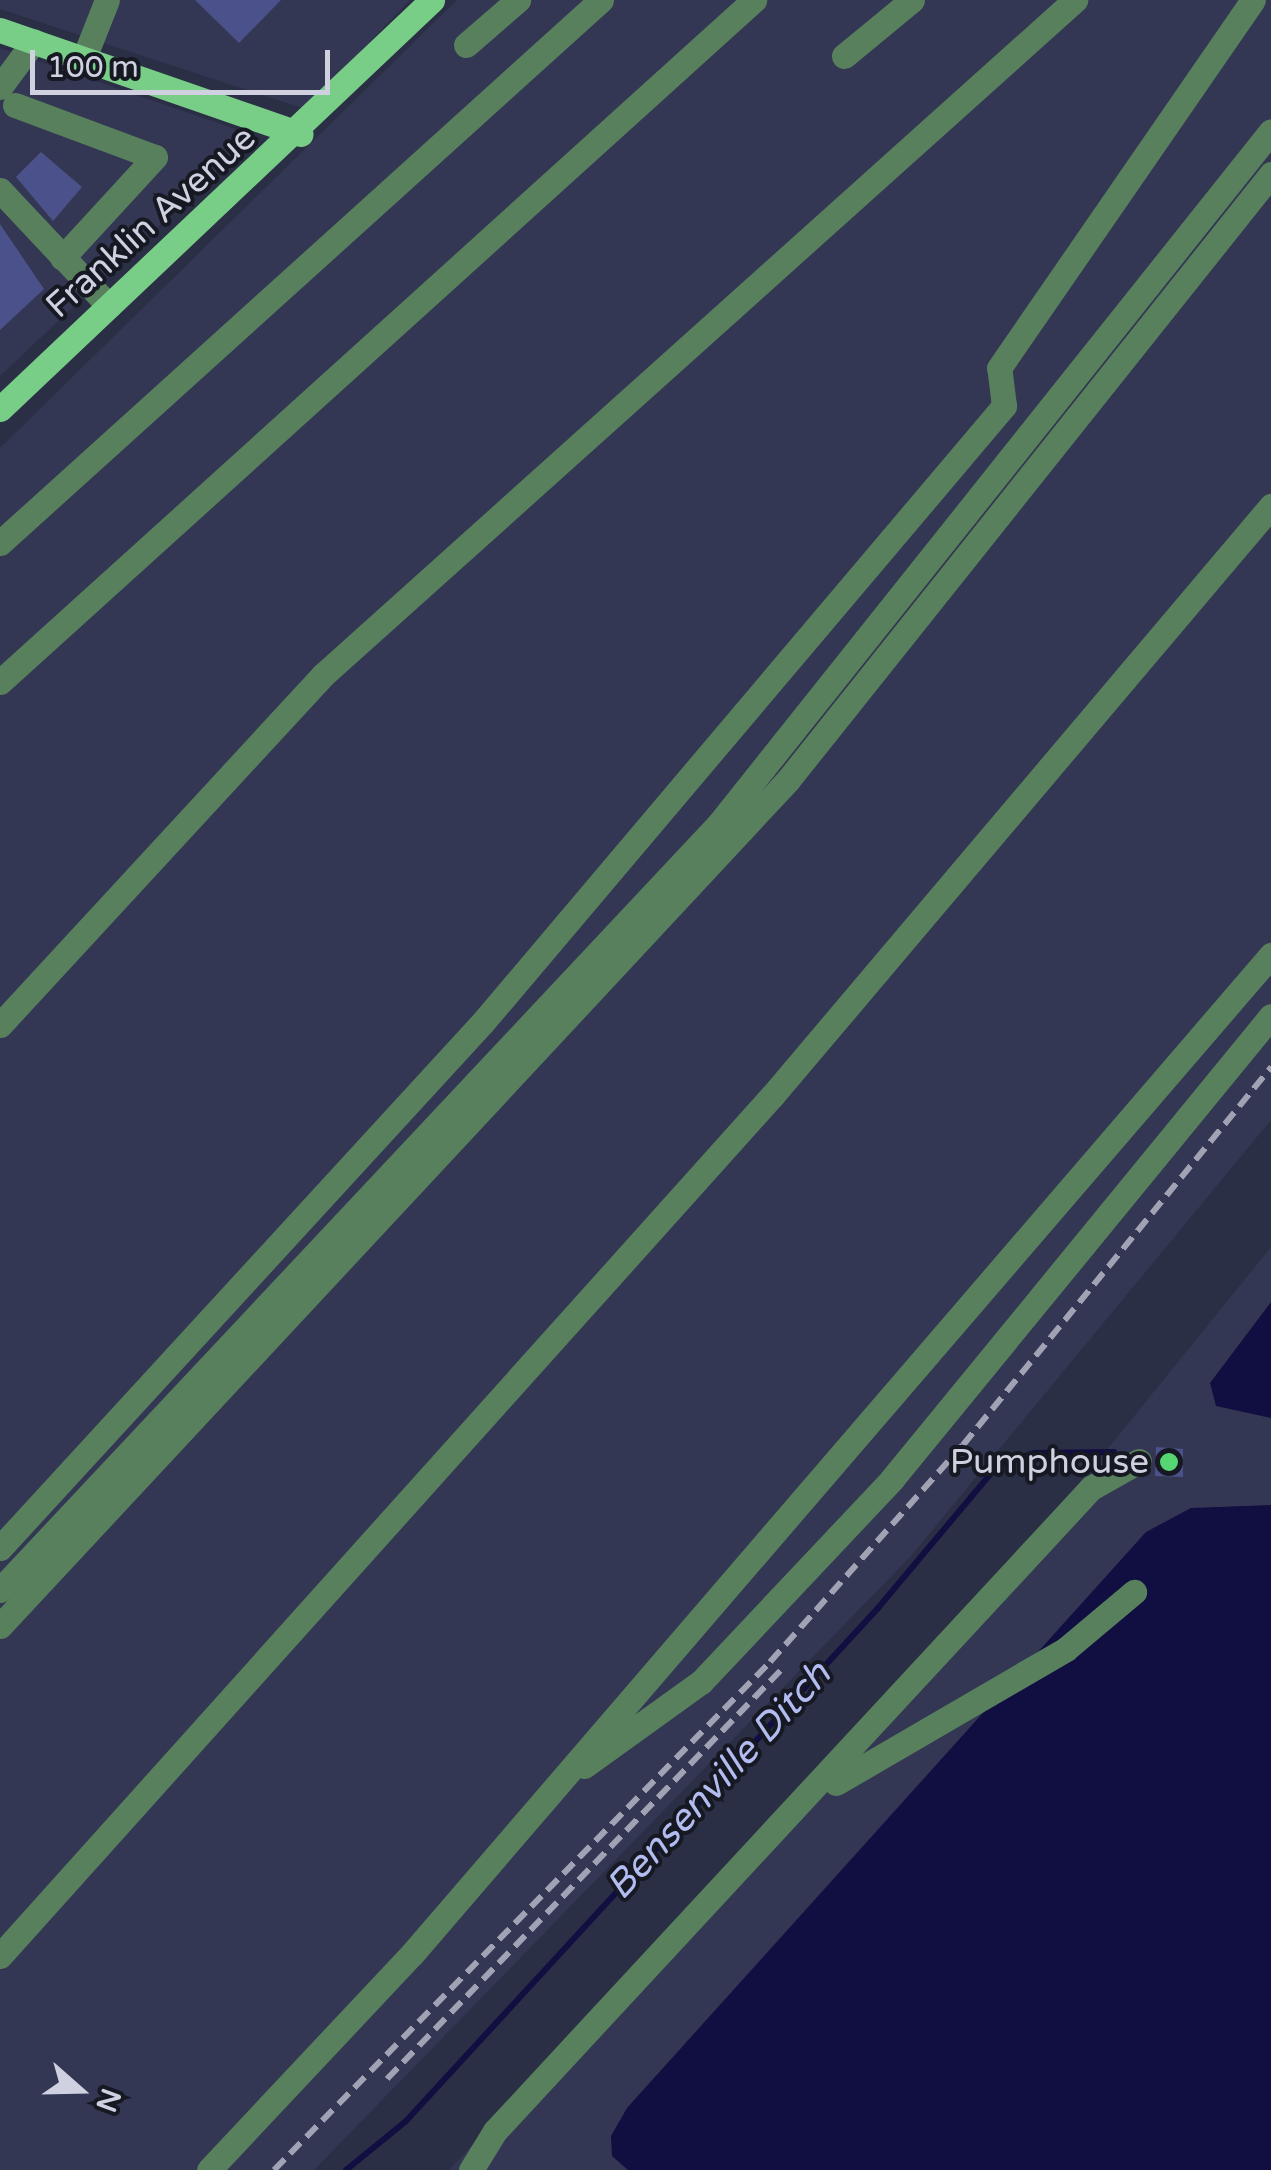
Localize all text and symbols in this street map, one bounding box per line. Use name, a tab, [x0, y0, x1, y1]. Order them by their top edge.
scale bar	[35, 30, 335, 92]
text: 100 m	[47, 49, 139, 86]
street label: Franklin Avenue	[38, 117, 264, 327]
place label: Pumphouse	[950, 1441, 1149, 1483]
marker: Pumphouse	[1158, 1451, 1180, 1473]
water label: Bensenville Ditch	[597, 1653, 841, 1909]
north arrow	[30, 2040, 130, 2140]
text: N	[88, 2084, 128, 2117]

